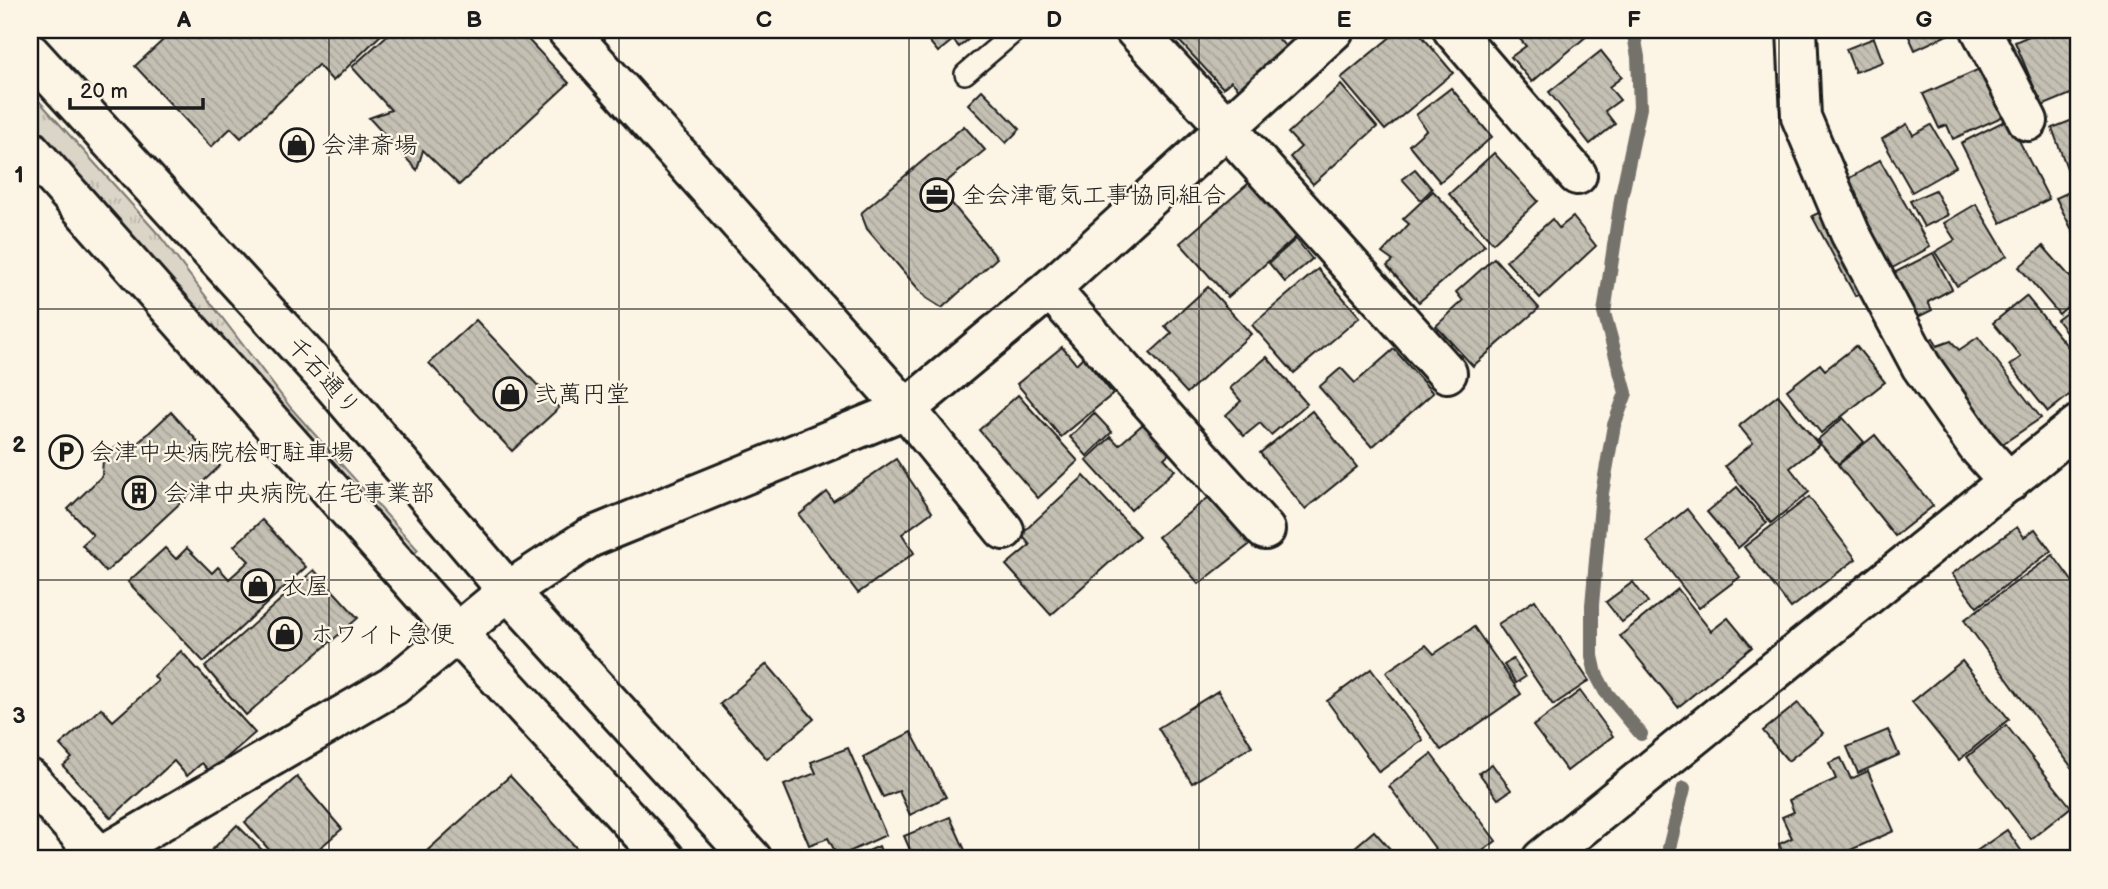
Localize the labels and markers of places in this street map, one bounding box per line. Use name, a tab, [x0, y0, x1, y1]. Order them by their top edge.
shop icon: 会津斎場	[278, 126, 316, 164]
place label: 会津斎場	[322, 131, 418, 160]
office icon: 全会津電気工事協同組合	[918, 176, 956, 214]
place label: 全会津電気工事協同組合	[962, 181, 1226, 210]
shop icon: 弐萬円堂	[491, 375, 529, 413]
place label: 弐萬円堂	[534, 380, 630, 409]
parking icon: 会津中央病院桧町駐車場	[47, 433, 85, 471]
place label: 会津中央病院桧町駐車場	[90, 438, 354, 467]
building icon: 会津中央病院 在宅事業部	[120, 474, 158, 512]
place label: 会津中央病院 在宅事業部	[164, 479, 434, 508]
shop icon: 衣屋	[239, 567, 277, 605]
place label: 衣屋	[282, 572, 330, 601]
shop icon: ホワイト急便	[266, 615, 304, 653]
place label: ホワイト急便	[310, 620, 454, 649]

